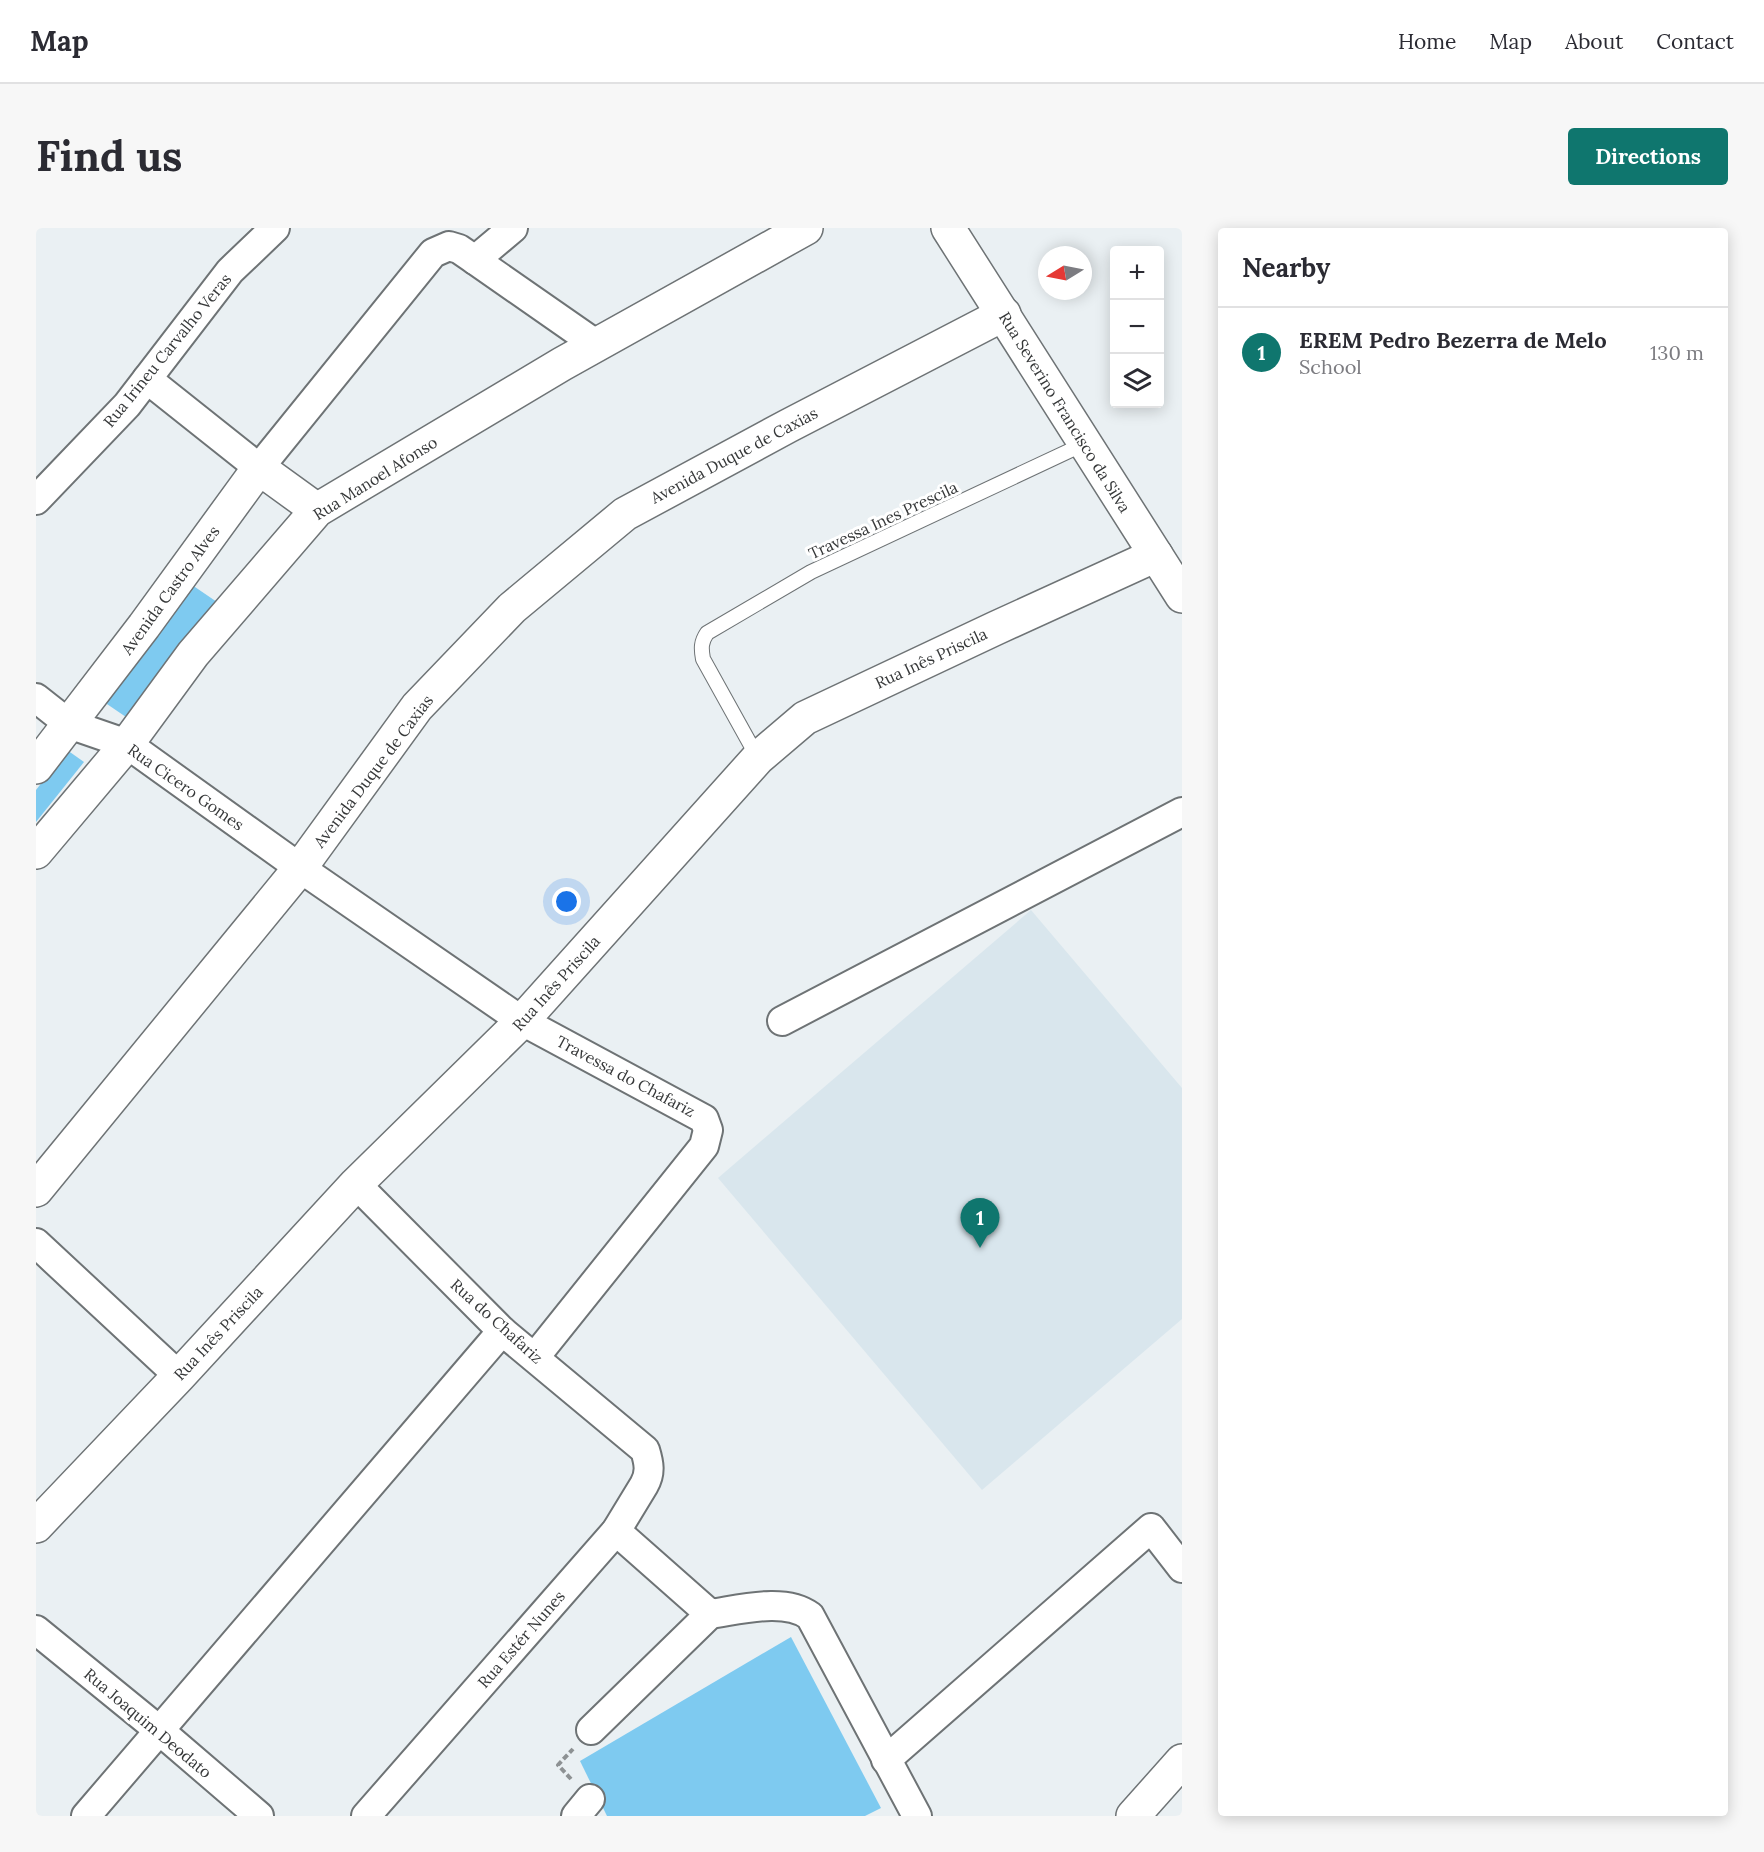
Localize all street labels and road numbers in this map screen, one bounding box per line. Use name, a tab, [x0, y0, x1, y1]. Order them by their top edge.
street label: Rua Irineu Carvalho Veras	[99, 269, 235, 431]
street label: Rua Severino Francisco da Silva	[995, 308, 1135, 516]
street label: Avenida Duque de Caxias	[646, 402, 821, 508]
street label: Rua Manoel Afonso	[309, 432, 441, 524]
street label: Travessa Ines Prescila	[805, 477, 961, 563]
street label: Avenida Castro Alves	[116, 522, 223, 659]
street label: Rua Inês Priscila	[872, 623, 990, 693]
street label: Avenida Duque de Caxias	[308, 691, 437, 852]
street label: Rua Cicero Gomes	[124, 739, 248, 835]
street label: Rua Inês Priscila	[508, 931, 604, 1035]
street label: Travessa do Chafariz	[553, 1031, 699, 1121]
street label: Rua do Chafariz	[447, 1274, 547, 1368]
street label: Rua Inês Priscila	[169, 1282, 267, 1384]
street label: Rua Estér Nunes	[473, 1586, 569, 1692]
street label: Rua Joaquim Deodato	[80, 1664, 216, 1782]

